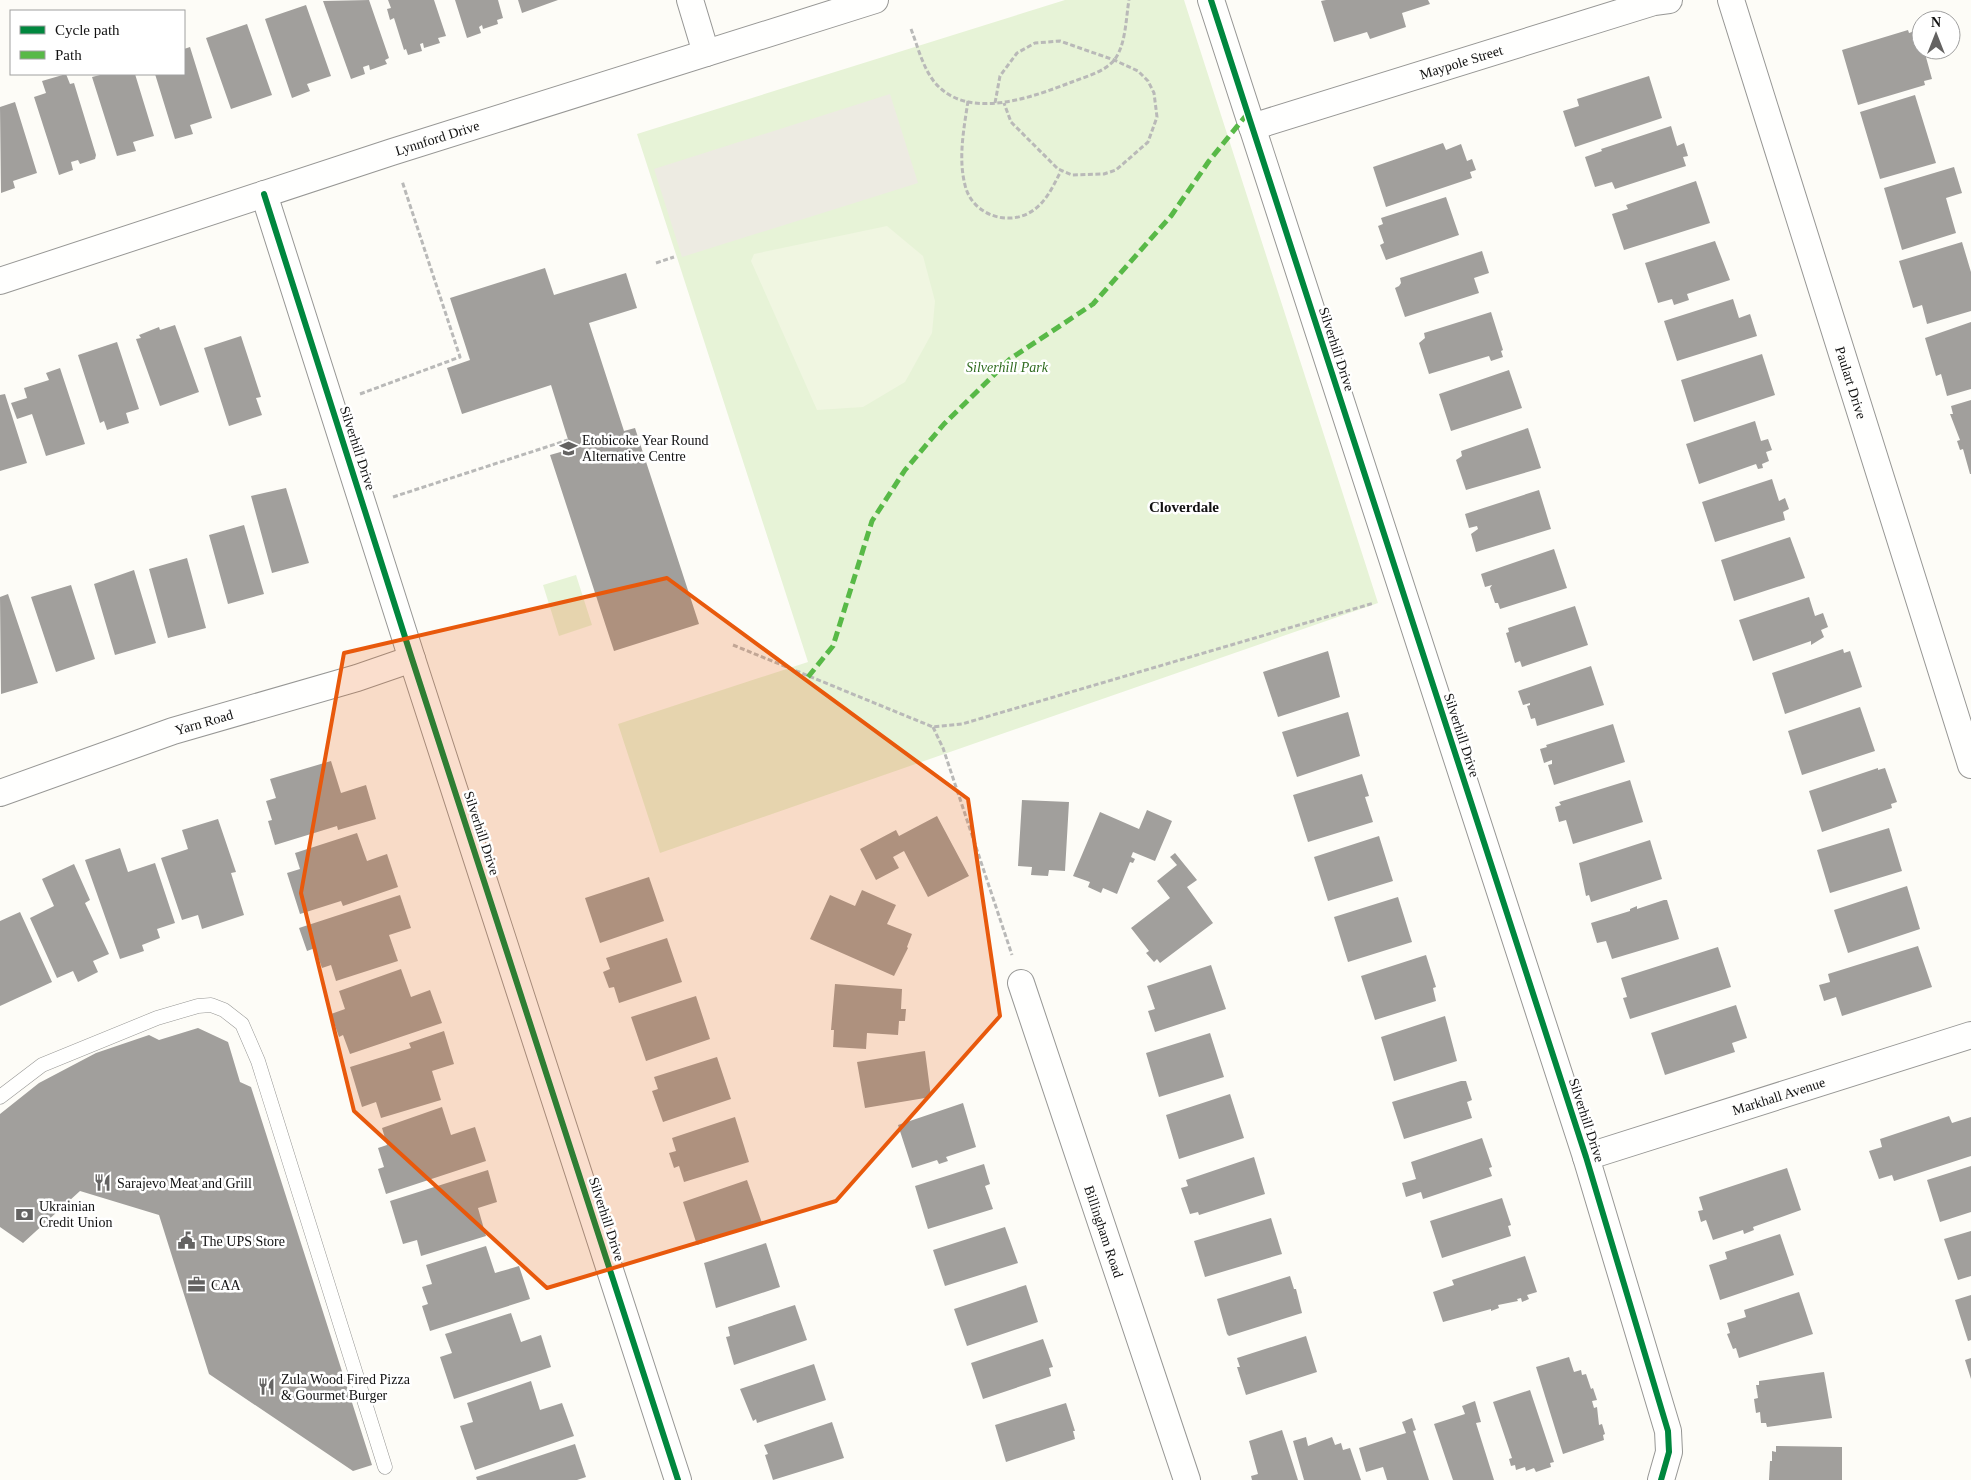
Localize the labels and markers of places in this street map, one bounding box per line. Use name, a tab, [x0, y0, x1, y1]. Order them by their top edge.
place label: Etobicoke Year Round Alternative Centre	[582, 433, 708, 464]
school or university icon: Etobicoke Year Round Alternative Centre	[558, 438, 578, 458]
restaurant icon: Sarajevo Meat and Grill	[93, 1173, 113, 1193]
place label: Sarajevo Meat and Grill	[117, 1176, 252, 1191]
place label: Ukrainian Credit Union	[39, 1199, 113, 1230]
bank icon: Ukrainian Credit Union	[15, 1204, 35, 1224]
public building icon: The UPS Store	[177, 1231, 197, 1251]
place label: The UPS Store	[201, 1234, 285, 1249]
office icon: CAA	[187, 1275, 207, 1295]
place label: CAA	[211, 1278, 241, 1293]
place label: Zula Wood Fired Pizza & Gourmet Burger	[281, 1372, 411, 1403]
restaurant icon: Zula Wood Fired Pizza & Gourmet Burger	[257, 1377, 277, 1397]

